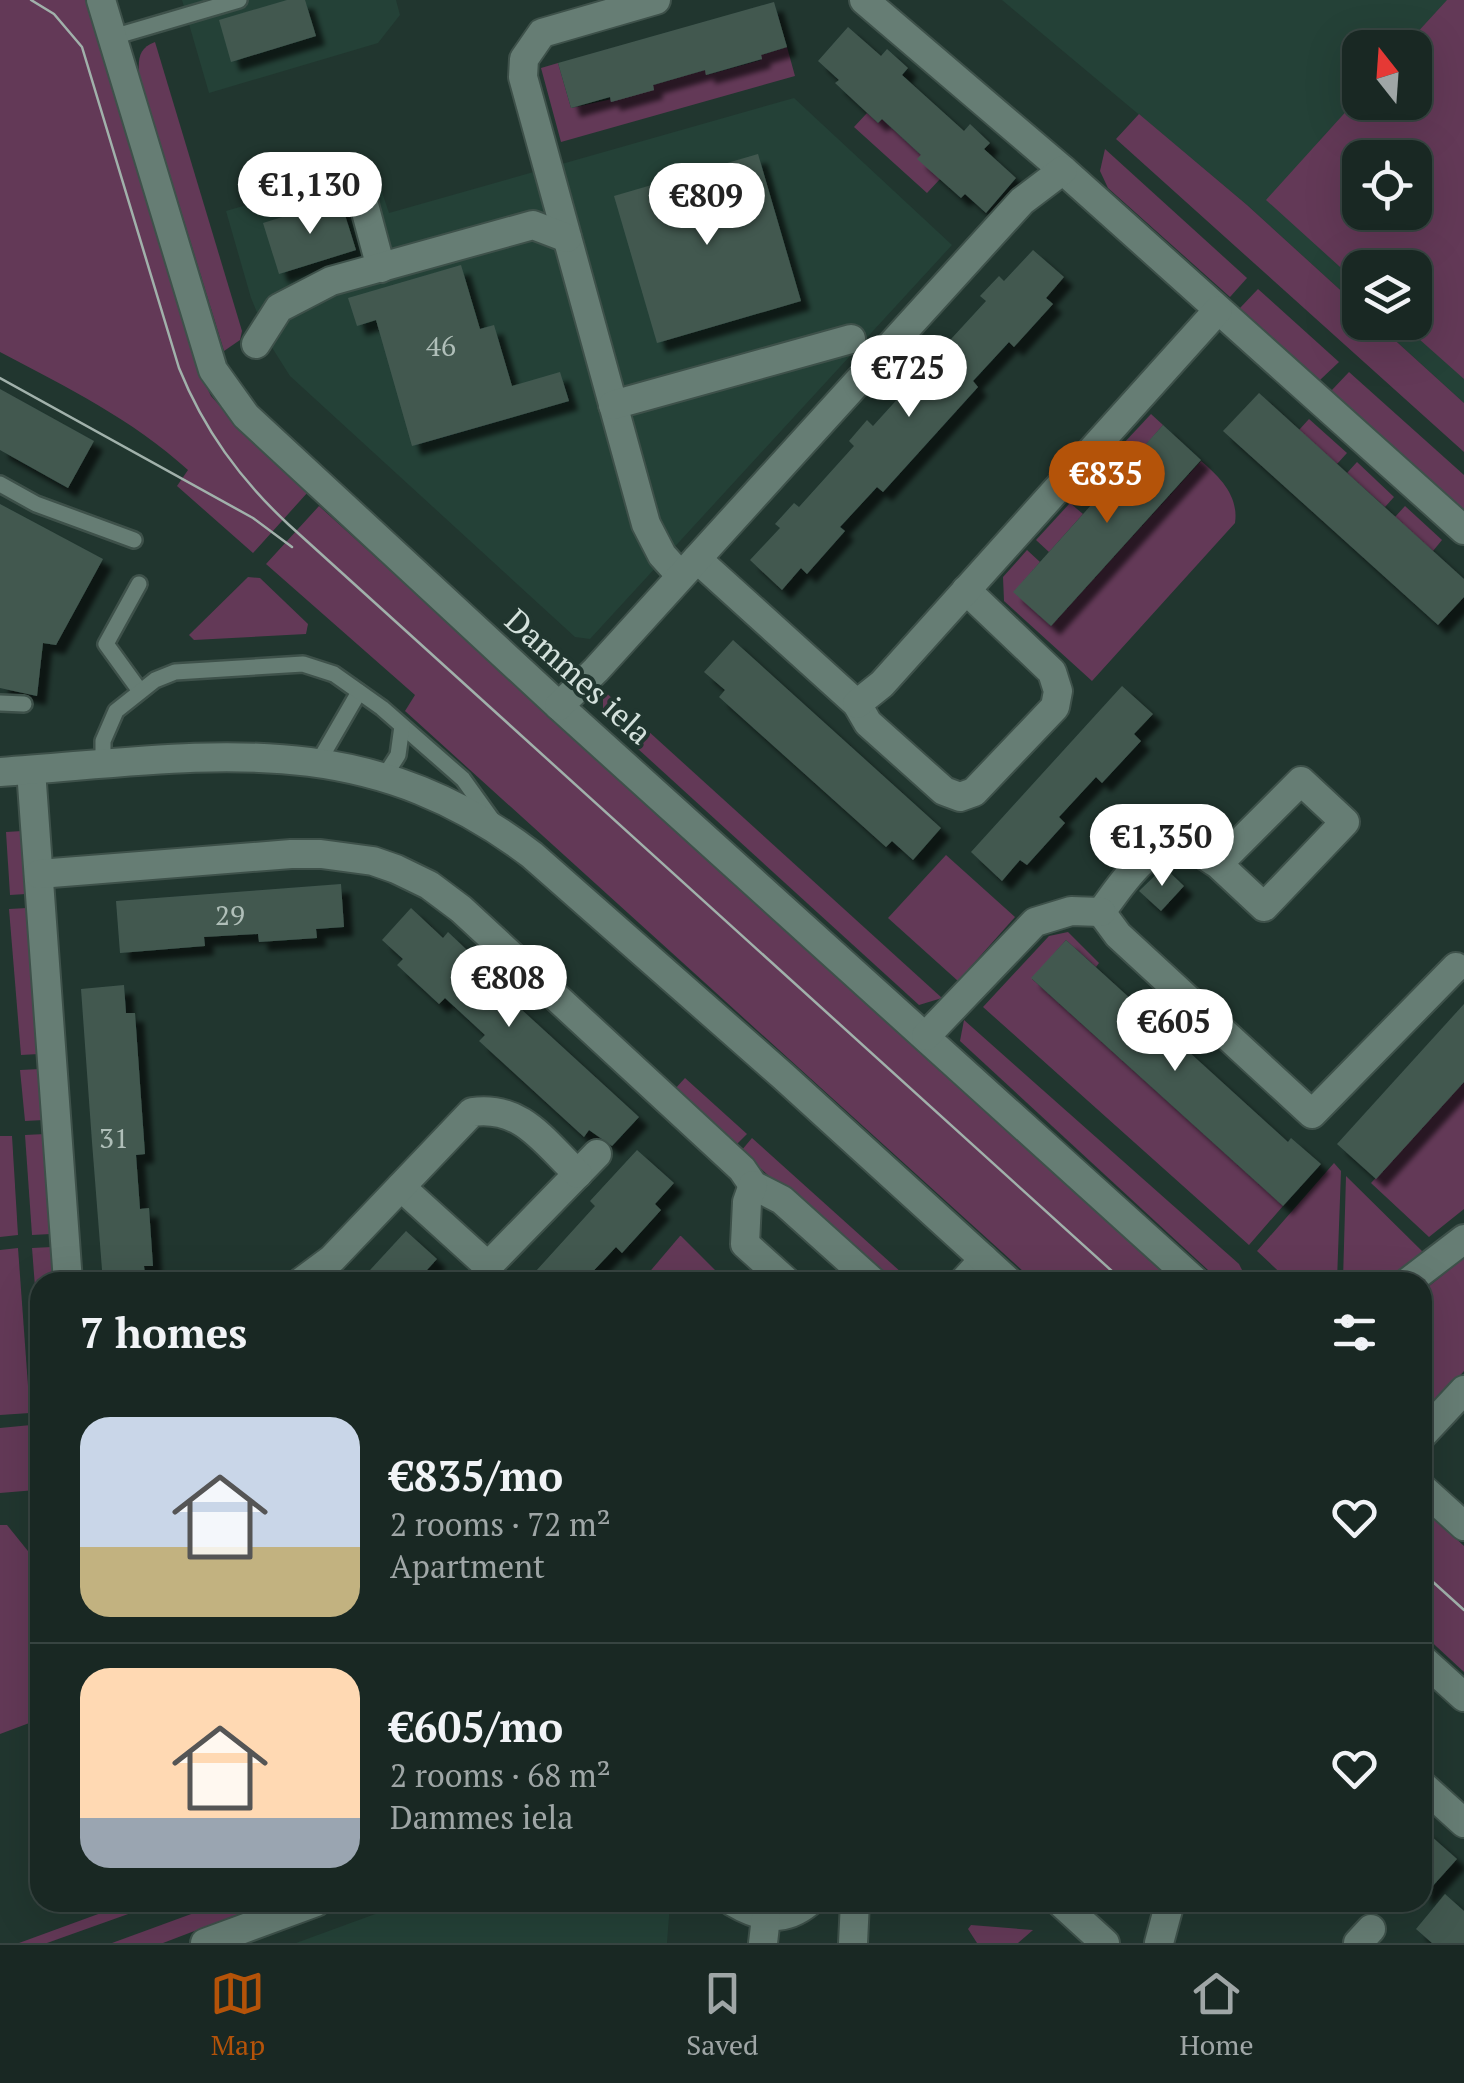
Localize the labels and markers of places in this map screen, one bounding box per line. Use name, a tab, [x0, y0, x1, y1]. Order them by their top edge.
pin: €1,130	[229, 152, 391, 237]
pin: €809	[648, 163, 766, 248]
pin: €725	[850, 335, 968, 420]
pin: €835	[1048, 441, 1166, 526]
pin: €1,350	[1081, 804, 1243, 889]
pin: €808	[450, 945, 568, 1030]
pin: €605	[1116, 989, 1234, 1074]

